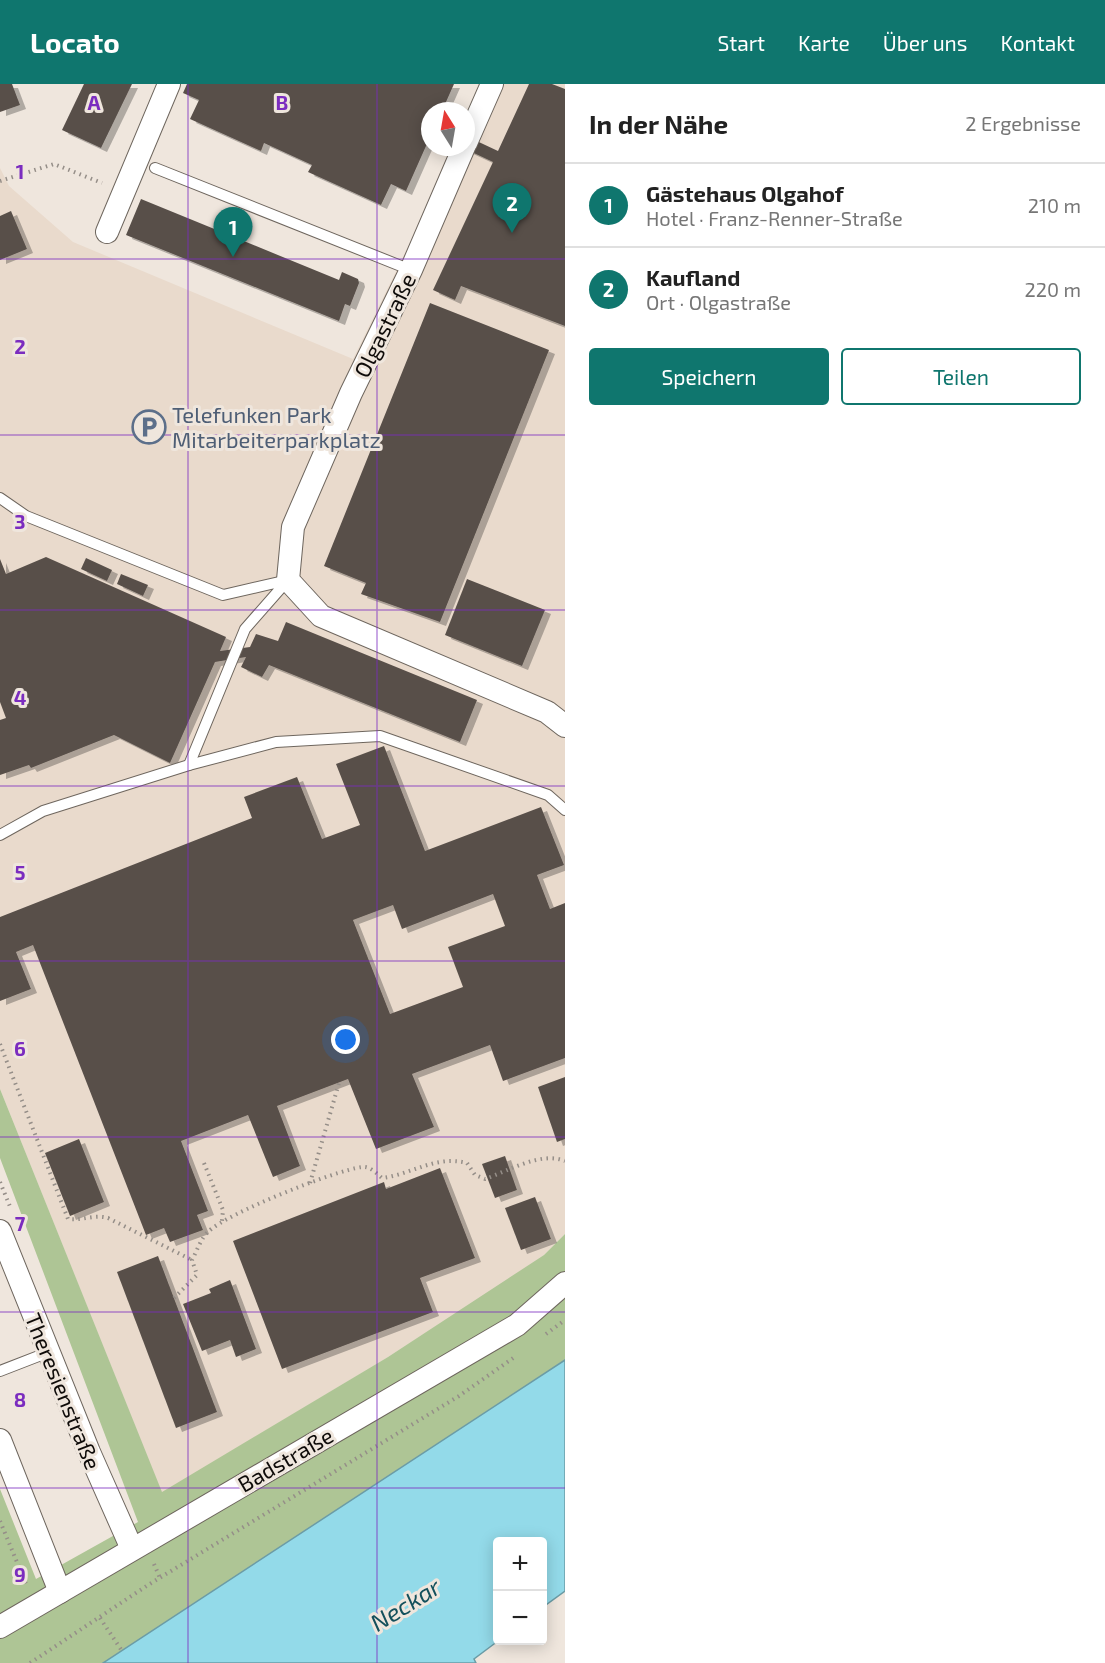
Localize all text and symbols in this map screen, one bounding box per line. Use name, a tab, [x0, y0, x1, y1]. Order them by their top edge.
text: Locato	[30, 25, 120, 59]
text: Start	[718, 30, 765, 55]
text: Karte	[798, 30, 850, 55]
text: Über uns	[883, 30, 968, 55]
text: Kontakt	[1001, 30, 1075, 55]
text: A	[87, 90, 101, 114]
text: B	[276, 90, 288, 114]
north arrow	[421, 102, 475, 156]
text: In der Nähe	[589, 108, 728, 139]
text: 2 Ergebnisse	[965, 111, 1081, 135]
text: 1	[16, 159, 24, 183]
text: Gästehaus Olgahof	[646, 180, 844, 206]
pin: 2	[492, 184, 532, 233]
text: 1	[604, 193, 613, 217]
text: 210 m	[1028, 193, 1081, 217]
text: Hotel · Franz-Renner-Straße	[646, 206, 903, 230]
pin: 1	[214, 208, 252, 257]
text: Kaufland	[646, 264, 740, 290]
street label: Olgastraße	[348, 269, 420, 381]
text: 2	[603, 277, 614, 301]
text: 220 m	[1024, 277, 1081, 301]
text: Ort · Olgastraße	[646, 290, 791, 314]
text: 2	[14, 334, 26, 358]
button: Speichern	[589, 348, 829, 405]
button: Teilen	[841, 348, 1081, 405]
place label: Telefunken Park Mitarbeiterparkplatz	[172, 401, 381, 452]
parking icon: Telefunken Park Mitarbeiterparkplatz	[131, 409, 167, 445]
text: 3	[14, 509, 26, 533]
text: 4	[14, 685, 27, 709]
text: 5	[14, 860, 26, 884]
your location	[331, 1025, 360, 1054]
text: 6	[14, 1036, 26, 1060]
text: 7	[15, 1211, 26, 1235]
street label: Theresienstraße	[21, 1309, 107, 1473]
text: 8	[14, 1387, 26, 1411]
street label: Badstraße	[233, 1421, 337, 1497]
map controls	[493, 1537, 547, 1645]
button: +	[493, 1537, 547, 1591]
text: 9	[14, 1562, 26, 1586]
water label: Neckar	[365, 1571, 446, 1637]
button: −	[493, 1591, 547, 1645]

